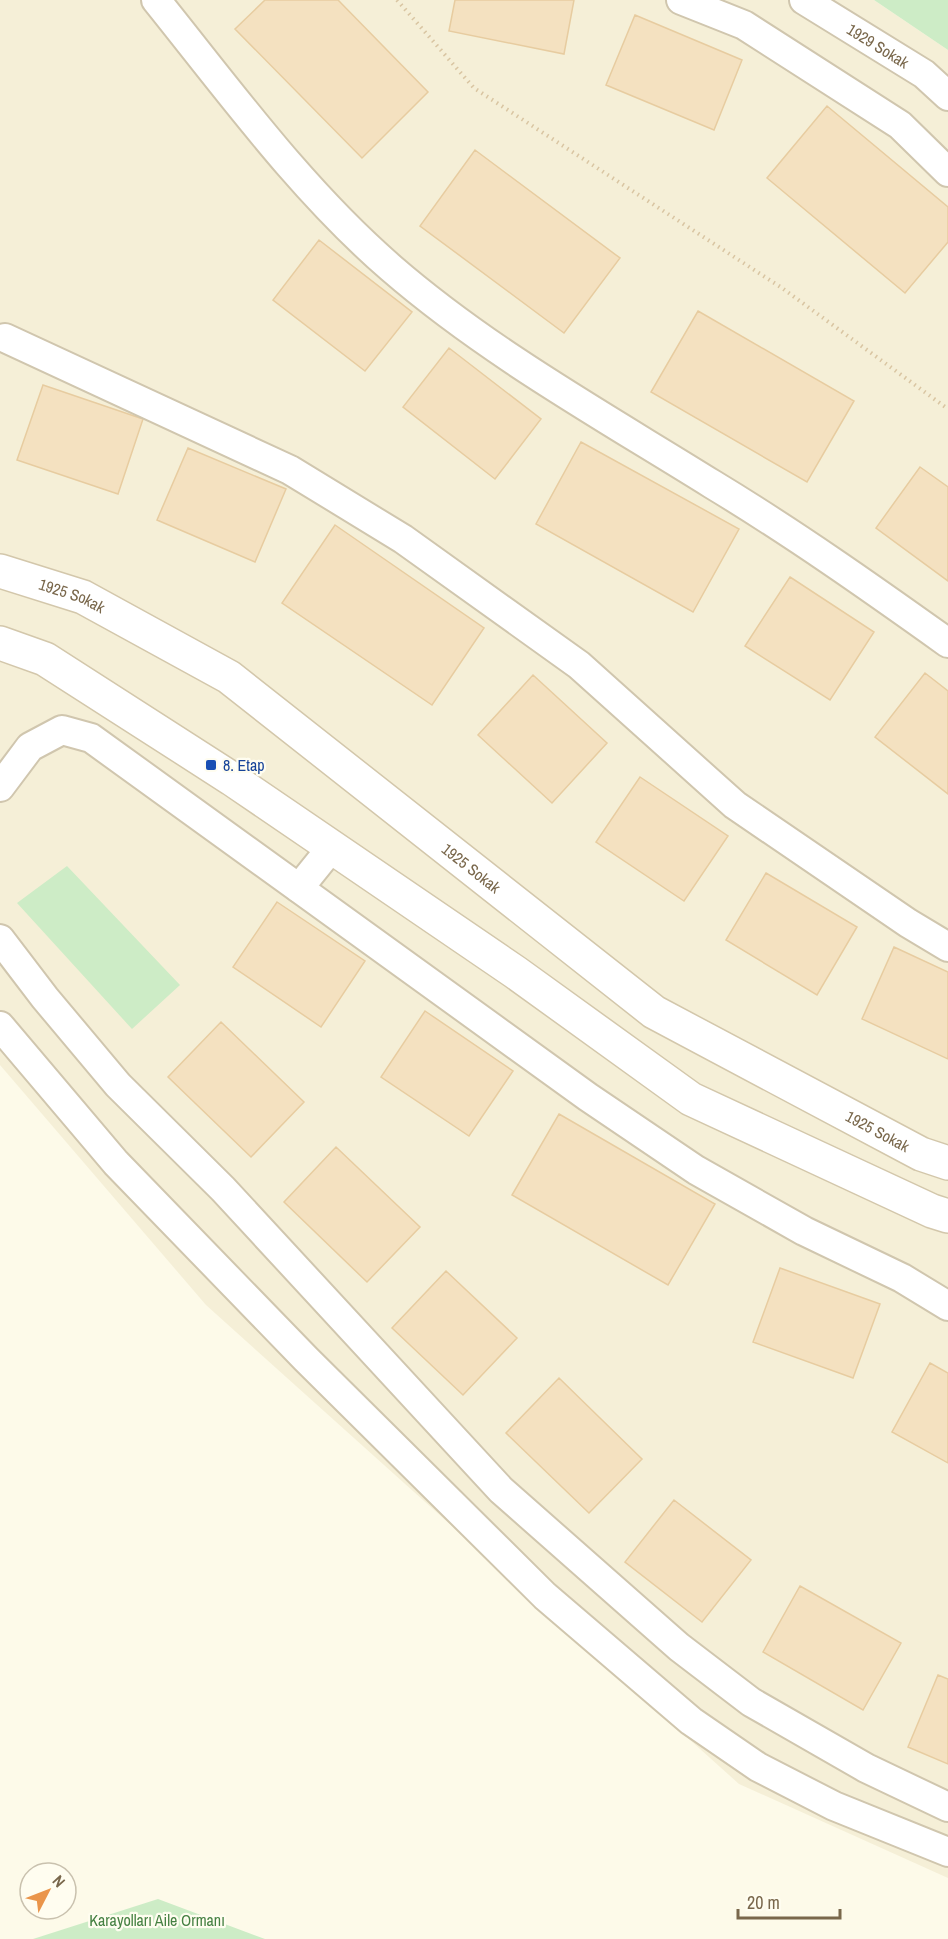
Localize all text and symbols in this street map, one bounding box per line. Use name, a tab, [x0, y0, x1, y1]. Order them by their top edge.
street label: 1929 Sokak	[843, 18, 914, 73]
street label: 1925 Sokak	[36, 573, 109, 618]
place label: 8. Etap	[223, 754, 265, 776]
marker: 8. Etap	[204, 758, 218, 772]
street label: 1925 Sokak	[437, 838, 506, 898]
street label: 1925 Sokak	[842, 1105, 914, 1157]
north arrow	[18, 1861, 78, 1921]
text: N	[48, 1870, 70, 1892]
scale bar	[738, 1882, 840, 1920]
text: 20 m	[747, 1890, 780, 1915]
park label: Karayolları Aile Ormanı	[89, 1909, 225, 1931]

